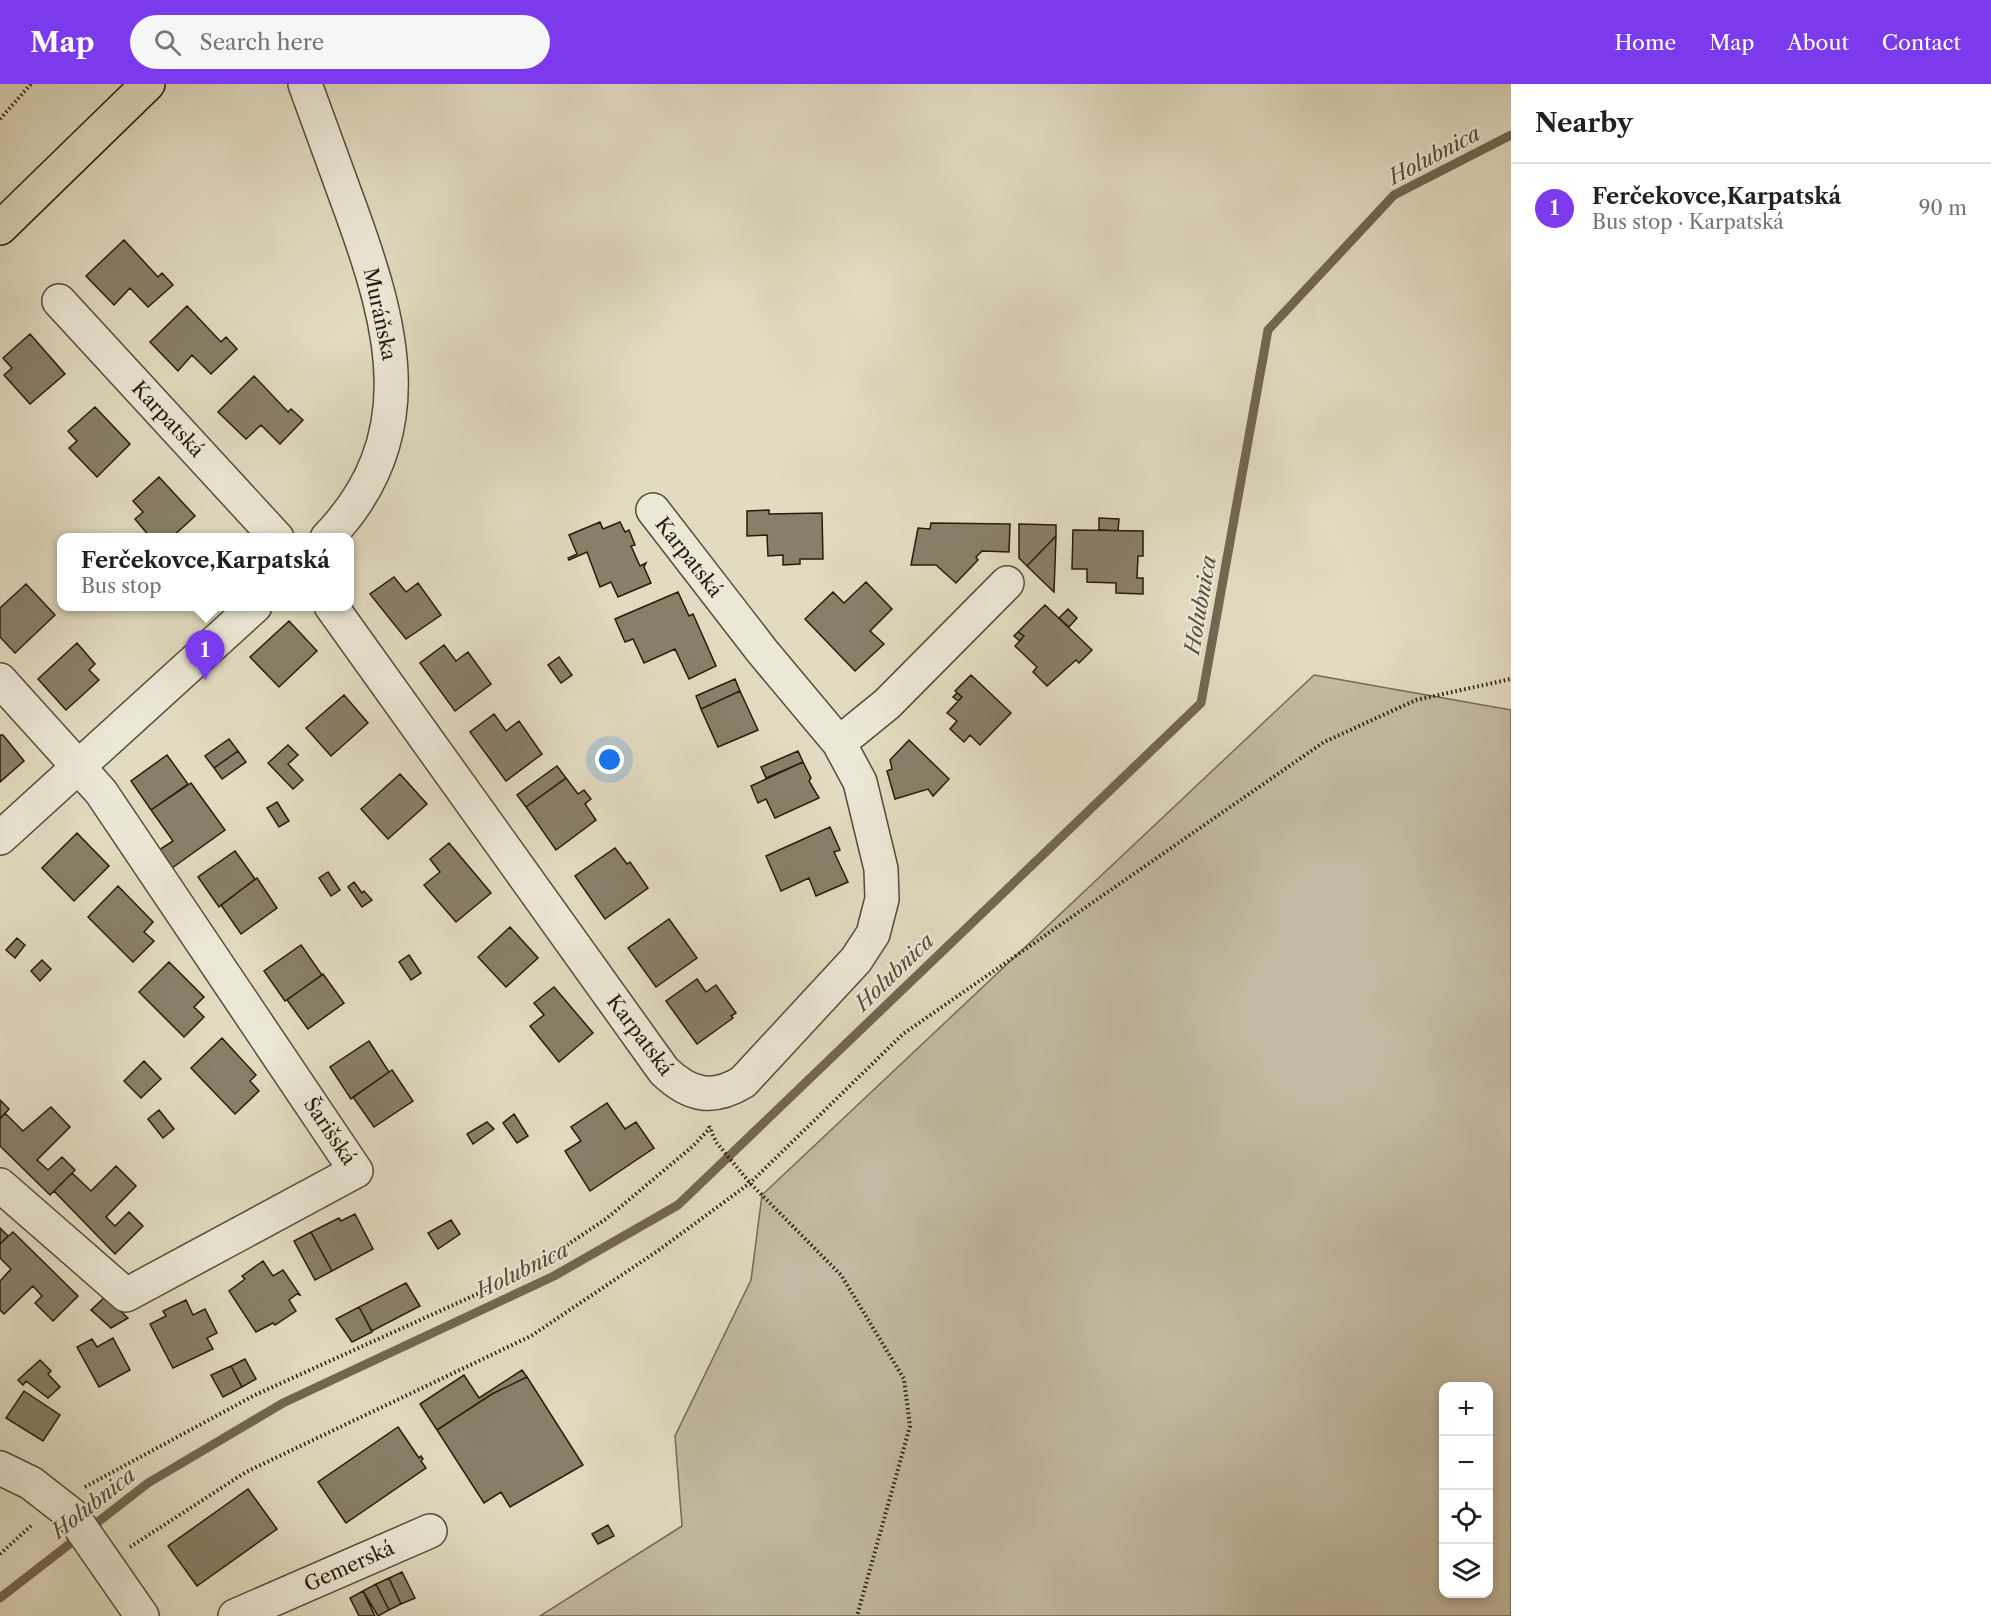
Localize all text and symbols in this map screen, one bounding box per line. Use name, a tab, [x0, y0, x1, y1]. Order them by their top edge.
search box	[130, 15, 550, 69]
text: Map	[30, 25, 94, 59]
icon: search	[151, 26, 184, 59]
text: Search here	[199, 29, 324, 56]
text: Home	[1615, 30, 1676, 55]
text: Map	[1709, 30, 1754, 55]
text: About	[1787, 30, 1849, 55]
text: Contact	[1882, 30, 1961, 55]
text: Nearby	[1535, 107, 1633, 139]
water label: Holubnica	[1382, 120, 1484, 190]
text: Ferčekovce,Karpatská	[1592, 183, 1841, 210]
text: 1	[1550, 196, 1559, 220]
text: 90 m	[1919, 196, 1967, 220]
text: Bus stop · Karpatská	[1592, 210, 1784, 234]
street label: Muráňska	[359, 266, 402, 363]
street label: Karpatská	[127, 376, 209, 462]
street label: Karpatská	[650, 512, 728, 602]
popup	[57, 533, 354, 611]
text: Ferčekovce,Karpatská	[81, 547, 330, 574]
water label: Holubnica	[1179, 553, 1221, 658]
text: Bus stop	[81, 574, 161, 598]
pin: 1	[186, 630, 224, 680]
your location	[595, 745, 624, 774]
water label: Holubnica	[848, 928, 939, 1017]
street label: Karpatská	[602, 990, 678, 1080]
street label: Šarišská	[299, 1092, 362, 1170]
water label: Holubnica	[470, 1237, 573, 1304]
map controls	[1439, 1382, 1493, 1598]
button: +	[1439, 1382, 1493, 1436]
button: −	[1439, 1436, 1493, 1490]
water label: Holubnica	[44, 1462, 140, 1545]
button: locate	[1439, 1490, 1493, 1544]
street label: Gemerská	[300, 1535, 398, 1596]
button: layers	[1439, 1544, 1493, 1598]

